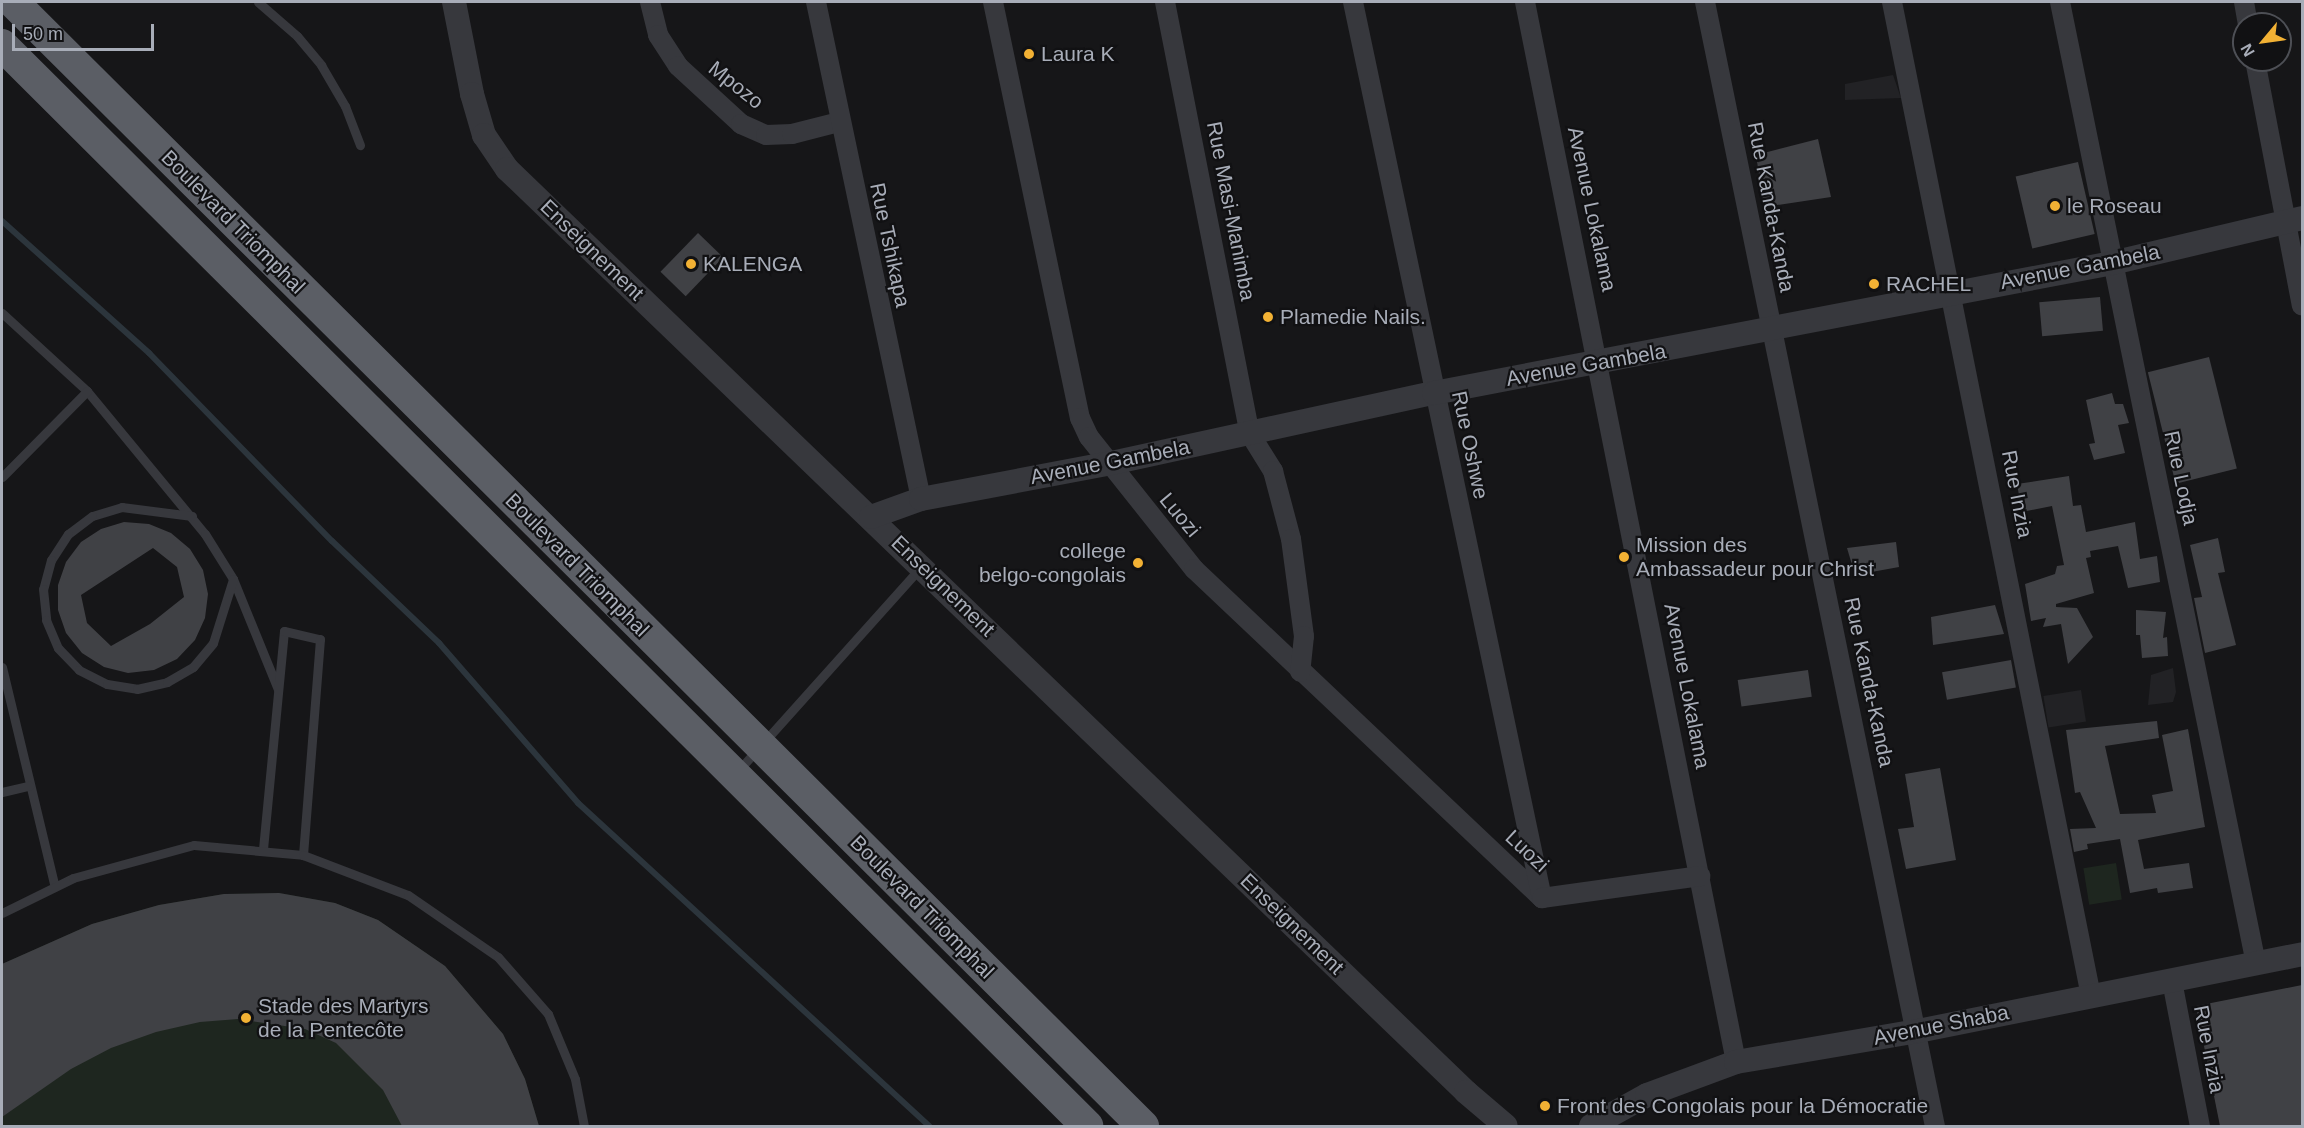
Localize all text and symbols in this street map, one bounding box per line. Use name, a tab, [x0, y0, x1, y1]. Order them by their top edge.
scale bar	[15, 12, 158, 50]
north arrow	[2232, 12, 2292, 72]
text: 50 m	[23, 24, 63, 44]
place label: Laura K	[1041, 41, 1115, 67]
text: N	[2237, 41, 2258, 59]
marker: Laura K	[1022, 47, 1036, 61]
street label: Mpozo	[703, 56, 769, 114]
street label: Rue Masi-Manimba	[1201, 119, 1261, 303]
street label: Rue Kanda-Kanda	[1742, 120, 1800, 294]
street label: Avenue Lokalama	[1562, 124, 1622, 294]
street label: Boulevard Triomphal	[156, 145, 310, 299]
street label: Rue Tshikapa	[864, 180, 916, 310]
place label: le Roseau	[2067, 193, 2162, 219]
street label: Enseignement	[535, 194, 649, 306]
marker: le Roseau	[2048, 199, 2062, 213]
street label: Avenue Gambela	[1998, 239, 2162, 295]
place label: KALENGA	[703, 251, 802, 277]
marker: KALENGA	[684, 257, 698, 271]
place label: RACHEL	[1886, 271, 1971, 297]
marker: RACHEL	[1867, 277, 1881, 291]
place label: Plamedie Nails.	[1280, 304, 1426, 330]
marker: Plamedie Nails.	[1261, 310, 1275, 324]
street label: Avenue Gambela	[1504, 339, 1668, 391]
street label: Rue Oshwe	[1446, 389, 1494, 501]
street label: Rue Lodja	[2159, 429, 2203, 527]
street label: Avenue Gambela	[1028, 434, 1192, 490]
street label: Rue Inzia	[1996, 448, 2038, 540]
street label: Boulevard Triomphal	[500, 488, 654, 642]
street label: Luozi	[1154, 488, 1206, 542]
street label: Enseignement	[886, 530, 1000, 642]
place label: Mission des Ambassadeur pour Christ	[1636, 532, 1874, 582]
place label: college belgo-congolais	[979, 538, 1126, 588]
marker: Mission des Ambassadeur pour Christ	[1617, 550, 1631, 564]
marker: college belgo-congolais	[1131, 556, 1145, 570]
street label: Rue Kanda-Kanda	[1839, 595, 1899, 769]
street label: Avenue Lokalama	[1659, 601, 1715, 771]
street label: Luozi	[1500, 825, 1554, 877]
street label: Boulevard Triomphal	[845, 830, 999, 984]
street label: Enseignement	[1235, 868, 1349, 980]
place label: Stade des Martyrs de la Pentecôte	[258, 993, 428, 1043]
street label: Avenue Shaba	[1871, 1000, 2011, 1050]
street label: Rue Inzia	[2188, 1003, 2230, 1095]
marker: Stade des Martyrs de la Pentecôte	[239, 1011, 253, 1025]
place label: Front des Congolais pour la Démocratie	[1557, 1093, 1928, 1119]
marker: Front des Congolais pour la Démocratie	[1538, 1099, 1552, 1113]

